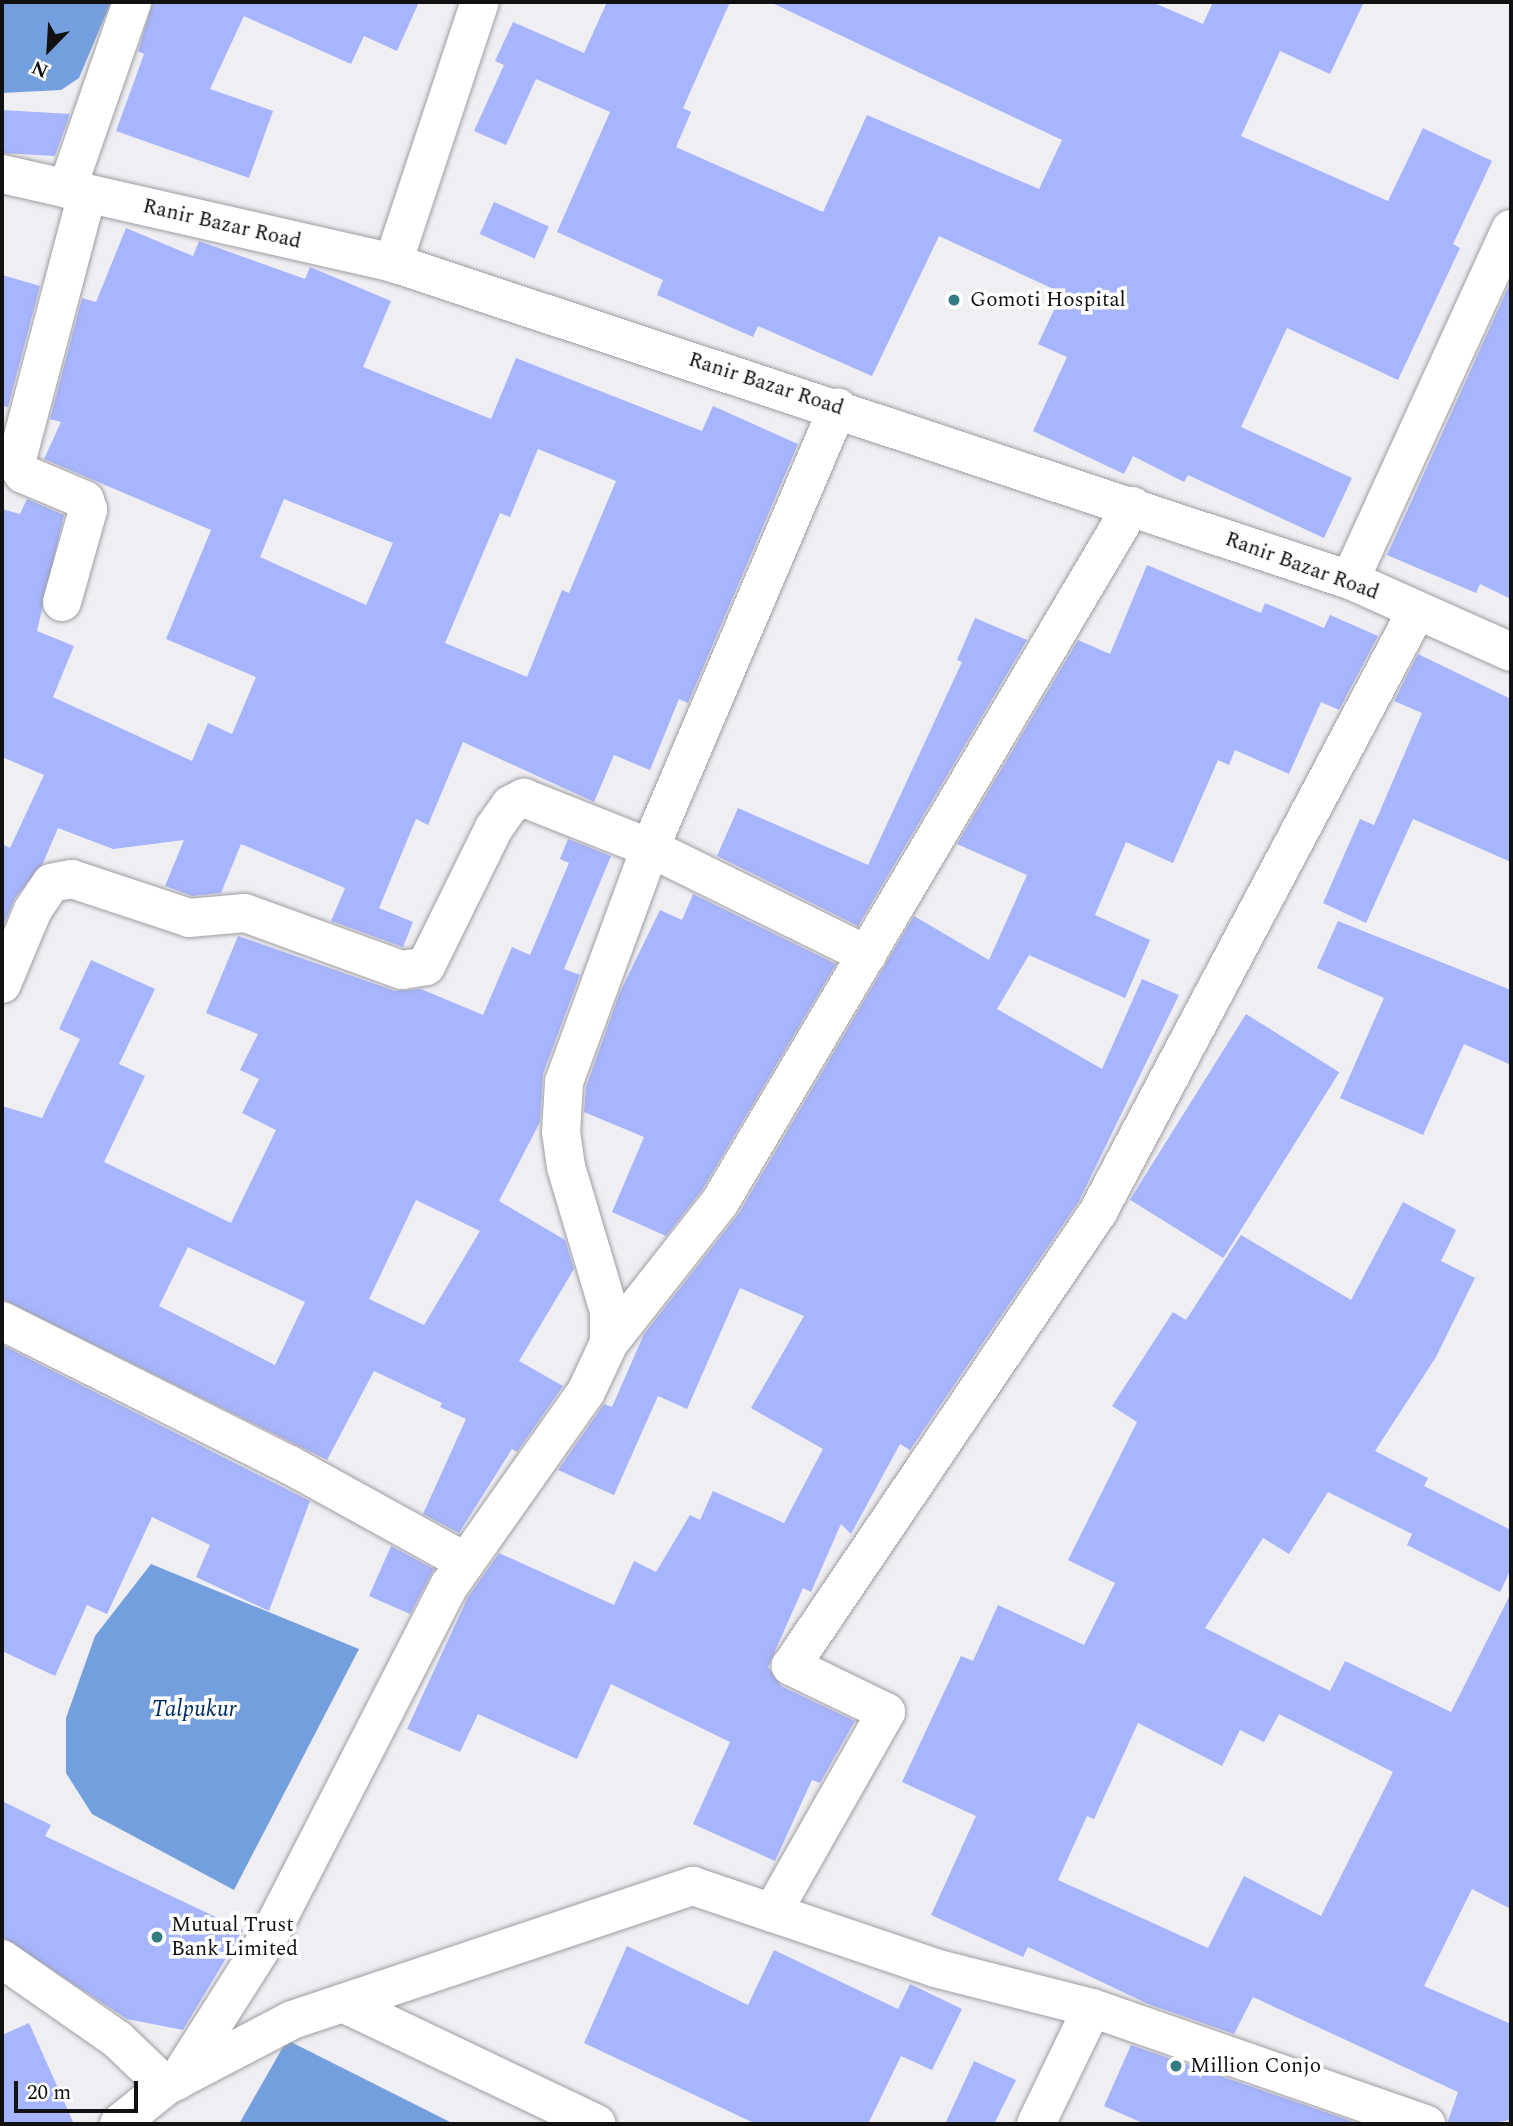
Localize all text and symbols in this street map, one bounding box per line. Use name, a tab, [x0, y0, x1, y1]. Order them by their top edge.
north arrow	[14, 14, 84, 84]
text: N	[27, 52, 53, 85]
street label: Ranir Bazar Road	[140, 194, 304, 254]
place label: Gomoti Hospital	[970, 287, 1126, 313]
marker: Gomoti Hospital	[944, 290, 964, 310]
street label: Ranir Bazar Road	[685, 347, 847, 421]
street label: Ranir Bazar Road	[1222, 526, 1382, 606]
water label: Talpukur	[151, 1696, 237, 1724]
place label: Mutual Trust Bank Limited	[171, 1912, 298, 1962]
marker: Mutual Trust Bank Limited	[149, 1929, 165, 1945]
place label: Million Conjo	[1190, 2053, 1321, 2079]
marker: Million Conjo	[1168, 2058, 1184, 2074]
scale bar	[18, 2066, 142, 2110]
text: 20 m	[27, 2077, 71, 2109]

